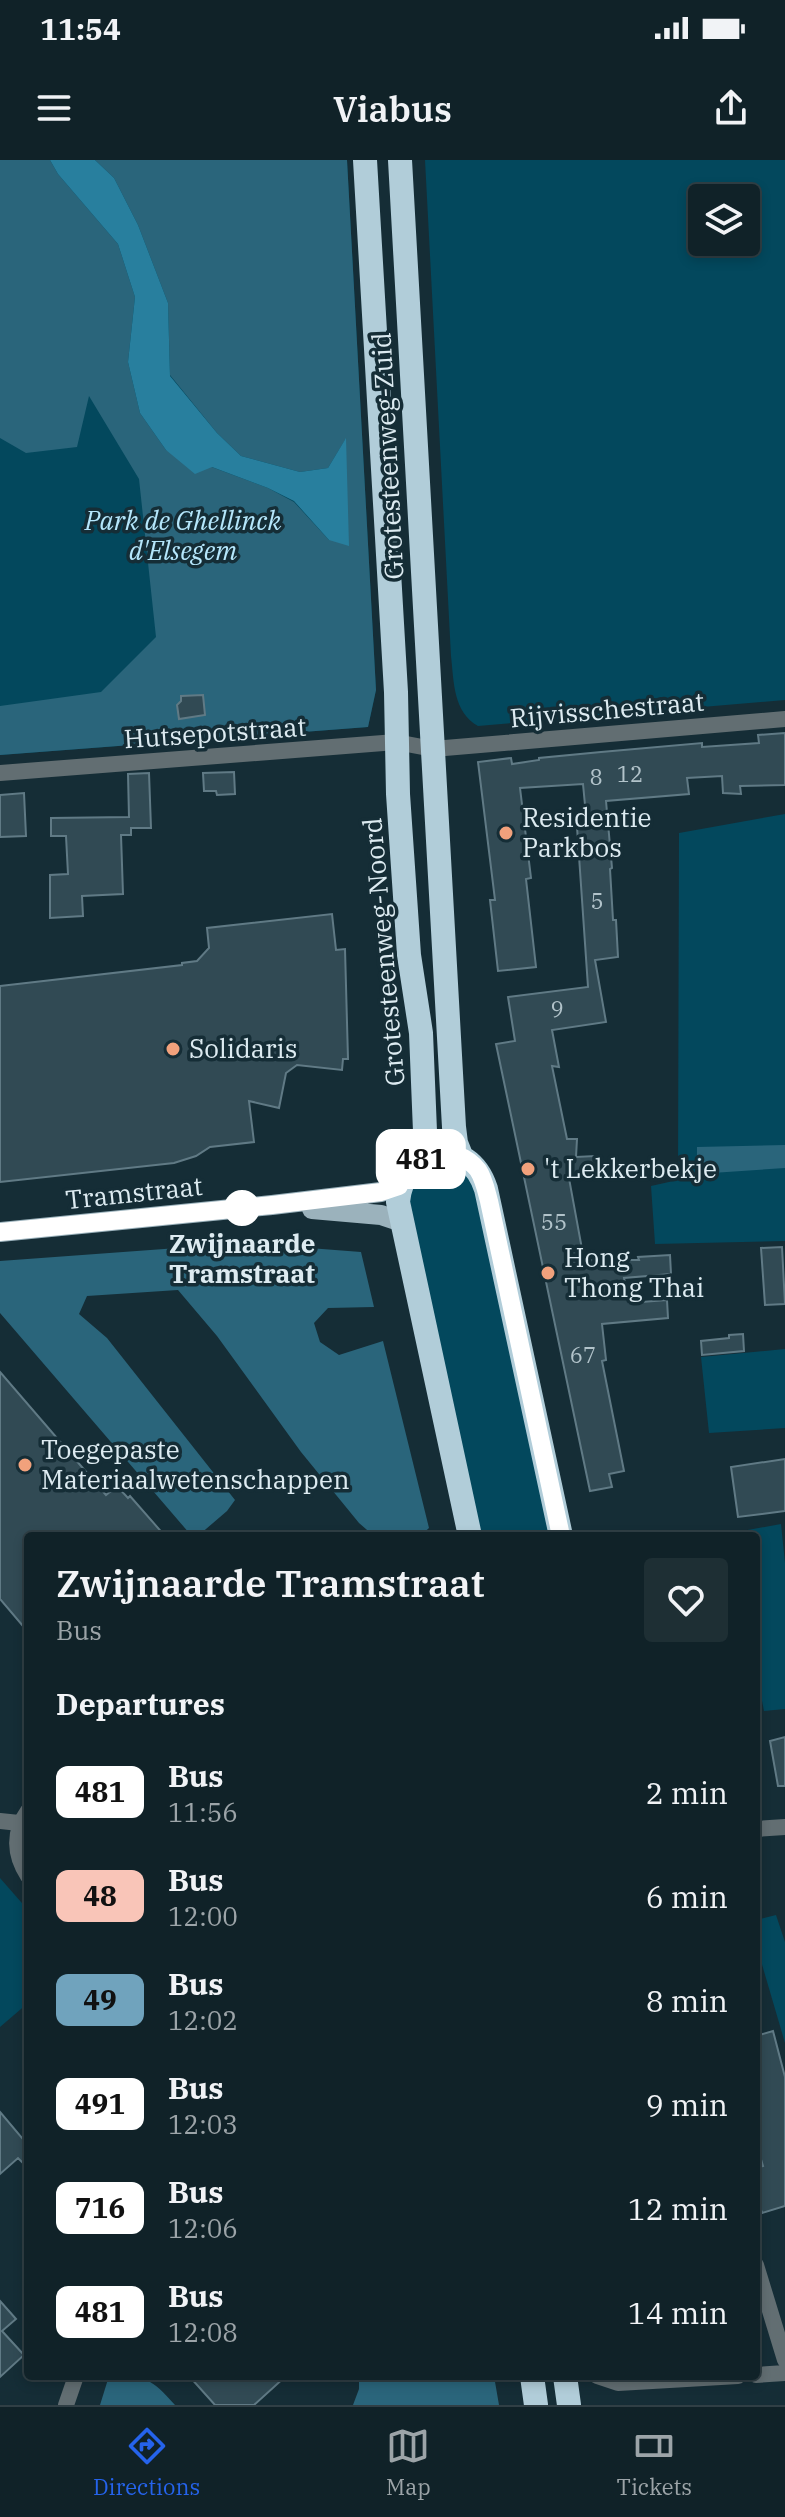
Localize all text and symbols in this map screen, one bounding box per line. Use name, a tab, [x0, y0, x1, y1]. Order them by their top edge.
text: 11:54	[40, 9, 121, 48]
text: Viabus	[333, 85, 452, 132]
icon: menu	[32, 86, 76, 130]
icon: share	[709, 86, 753, 130]
map controls	[688, 184, 760, 256]
button: layers	[688, 184, 760, 256]
street label: Grotesteenweg-Zuid	[364, 332, 410, 581]
park label: Park de Ghellinck d'Elsegem	[84, 503, 281, 567]
street label: Rijvisschestraat	[508, 684, 705, 734]
street label: Hutsepotstraat	[123, 709, 307, 755]
house number: 12	[617, 759, 643, 788]
house number: 8	[589, 762, 603, 791]
place label: Residentie Parkbos	[522, 800, 652, 864]
street label: Grotesteenweg-Noord	[354, 816, 412, 1088]
marker: Residentie Parkbos	[497, 824, 515, 842]
house number: 5	[590, 886, 604, 915]
house number: 9	[550, 994, 564, 1023]
place label: Solidaris	[189, 1031, 297, 1065]
marker: Solidaris	[164, 1040, 182, 1058]
line badge: 481	[375, 1133, 467, 1185]
text: 481	[396, 1140, 446, 1177]
place label: 't Lekkerbekje	[544, 1151, 717, 1185]
marker: 't Lekkerbekje	[519, 1160, 537, 1178]
street label: Tramstraat	[64, 1168, 204, 1216]
marker: Zwijnaarde Tramstraat	[225, 1191, 259, 1225]
house number: 55	[541, 1207, 567, 1236]
place label: Zwijnaarde Tramstraat	[169, 1226, 315, 1290]
place label: Hong Thong Thai	[564, 1240, 704, 1304]
marker: Hong Thong Thai	[539, 1264, 557, 1282]
house number: 67	[570, 1340, 596, 1369]
place label: Toegepaste Materiaalwetenschappen	[41, 1432, 350, 1496]
marker: Toegepaste Materiaalwetenschappen	[16, 1456, 34, 1474]
text: Zwijnaarde Tramstraat	[56, 1558, 485, 1607]
button: heart	[644, 1558, 728, 1642]
text: Bus	[56, 1613, 102, 1647]
text: Departures	[56, 1684, 225, 1723]
text: Bus	[168, 1756, 223, 1795]
text: 481	[75, 1773, 125, 1810]
text: 2 min	[646, 1773, 728, 1812]
text: 11:56	[168, 1795, 238, 1829]
text: Bus	[168, 1860, 223, 1899]
text: 48	[83, 1877, 117, 1914]
text: 6 min	[646, 1877, 728, 1916]
text: 12:00	[168, 1899, 238, 1933]
text: Bus	[168, 1964, 223, 2003]
text: 49	[83, 1981, 117, 2018]
text: 8 min	[646, 1981, 728, 2020]
text: 12:02	[168, 2003, 238, 2037]
text: Bus	[168, 2068, 223, 2107]
text: 491	[75, 2085, 125, 2122]
text: 9 min	[646, 2085, 728, 2124]
text: 12:03	[168, 2107, 238, 2141]
text: Bus	[168, 2172, 223, 2211]
text: 716	[75, 2189, 125, 2226]
text: 12 min	[628, 2189, 728, 2228]
text: 12:06	[168, 2211, 238, 2245]
text: Bus	[168, 2276, 223, 2315]
text: 481	[75, 2293, 125, 2330]
text: 14 min	[628, 2293, 728, 2332]
text: 12:08	[168, 2315, 238, 2349]
tab: Directions	[93, 2424, 200, 2501]
tab: Map	[386, 2424, 431, 2501]
tab: Tickets	[617, 2424, 692, 2501]

